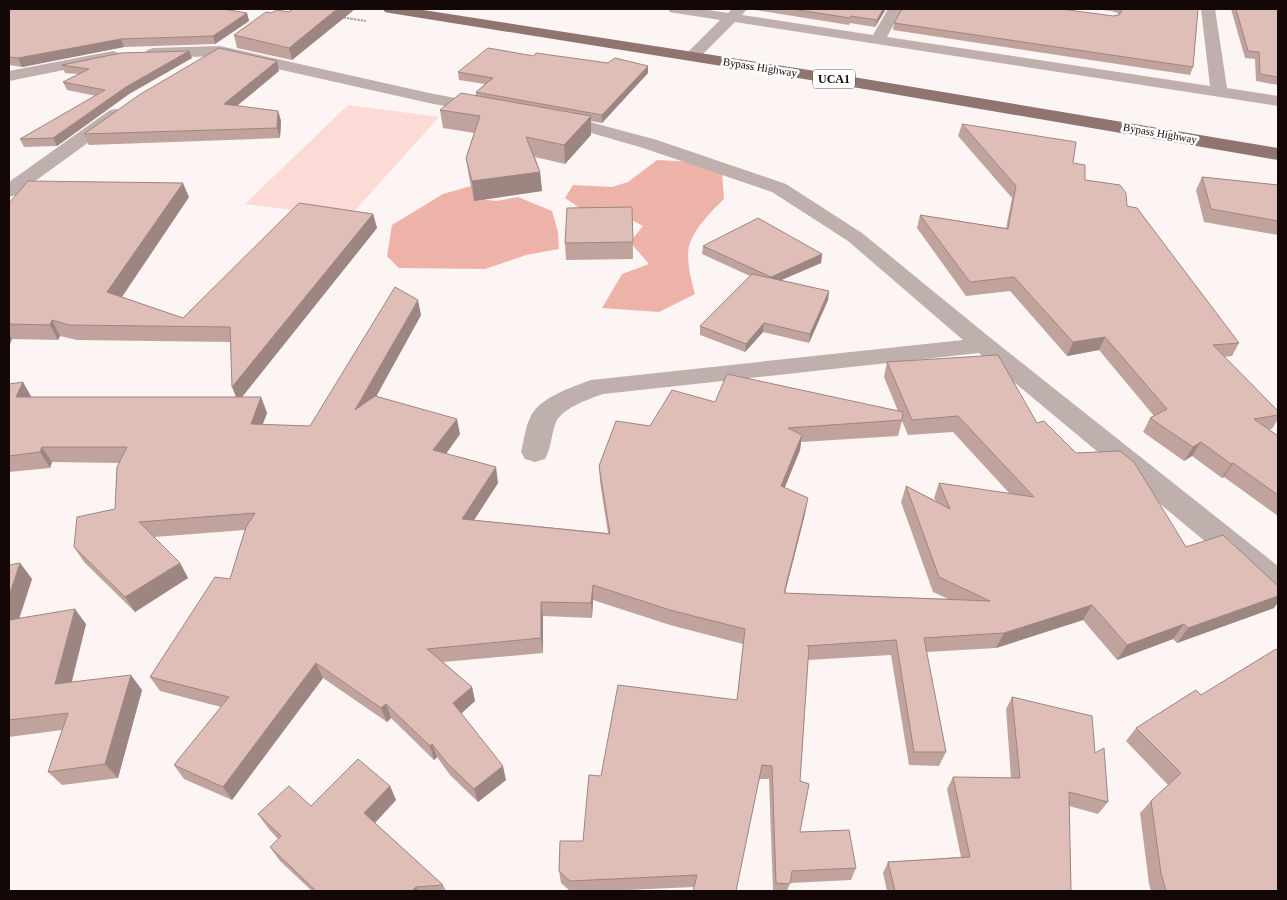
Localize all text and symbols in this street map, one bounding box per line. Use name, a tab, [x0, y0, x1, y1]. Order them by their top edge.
street label: Bypass Highway	[722, 55, 798, 79]
road number: UCA1	[813, 70, 855, 88]
street label: Bypass Highway	[1122, 121, 1198, 145]

